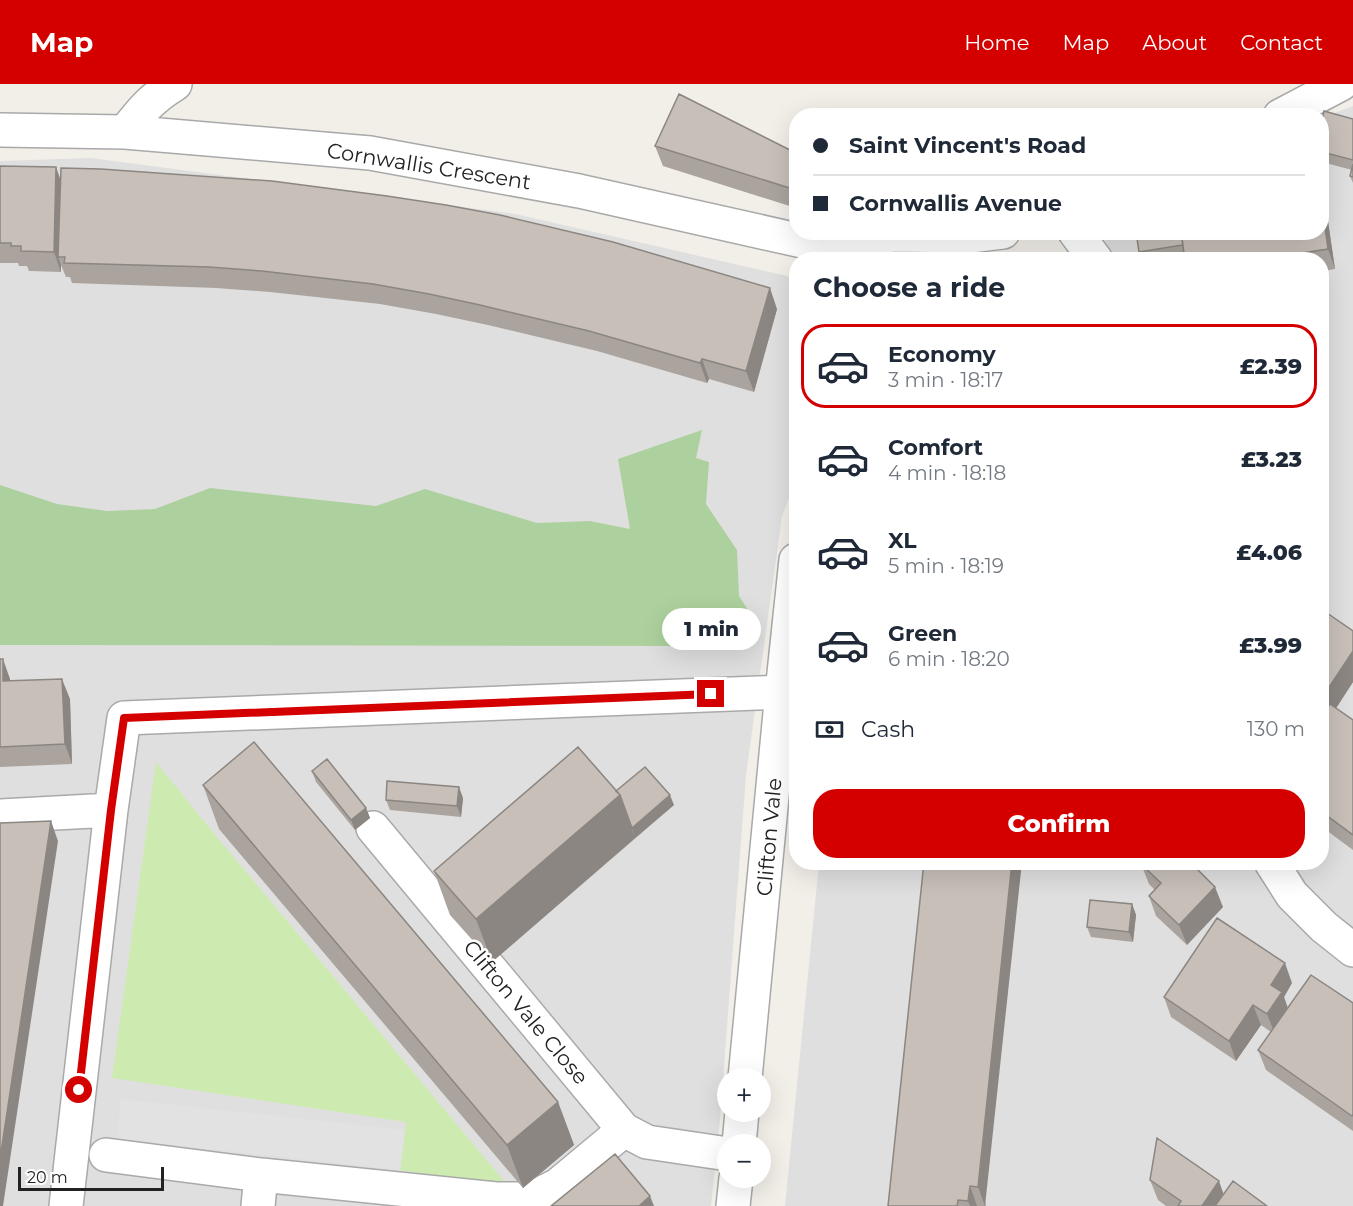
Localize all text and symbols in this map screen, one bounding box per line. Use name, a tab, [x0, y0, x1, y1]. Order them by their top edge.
text: Map	[30, 25, 93, 59]
text: Home	[964, 30, 1029, 55]
text: Map	[1062, 30, 1109, 55]
text: About	[1142, 30, 1207, 55]
text: Contact	[1240, 30, 1323, 55]
text: Saint Vincent's Road	[849, 132, 1086, 159]
street label: Cornwallis Crescent	[325, 138, 533, 194]
text: Cornwallis Avenue	[849, 190, 1062, 217]
text: Choose a ride	[813, 271, 1005, 304]
icon: car	[816, 339, 870, 393]
text: Economy	[888, 341, 996, 368]
text: £2.39	[1240, 353, 1302, 380]
text: 3 min · 18:17	[888, 368, 1003, 392]
icon: car	[816, 432, 870, 486]
text: Comfort	[888, 434, 983, 461]
text: £3.23	[1241, 446, 1302, 473]
text: 4 min · 18:18	[888, 461, 1006, 485]
icon: car	[816, 525, 870, 579]
text: XL	[888, 527, 917, 554]
text: £4.06	[1236, 539, 1302, 566]
text: 5 min · 18:19	[888, 554, 1004, 578]
callout: 1 min	[662, 607, 760, 649]
text: 1 min	[684, 617, 739, 641]
icon: car	[816, 618, 870, 672]
text: Green	[888, 620, 957, 647]
text: £3.99	[1239, 632, 1302, 659]
text: 6 min · 18:20	[888, 647, 1010, 671]
route end	[697, 680, 724, 707]
icon: cash	[813, 713, 846, 746]
text: Cash	[861, 716, 915, 743]
text: 130 m	[1247, 717, 1305, 741]
street label: Clifton Vale	[751, 777, 787, 897]
button: Confirm	[813, 789, 1305, 858]
street label: Clifton Vale Close	[458, 935, 594, 1089]
map controls	[717, 1068, 771, 1188]
button: +	[717, 1068, 771, 1122]
route start	[65, 1076, 92, 1103]
button: −	[717, 1134, 771, 1188]
scale bar	[18, 1164, 164, 1192]
text: 20 m	[27, 1168, 68, 1187]

